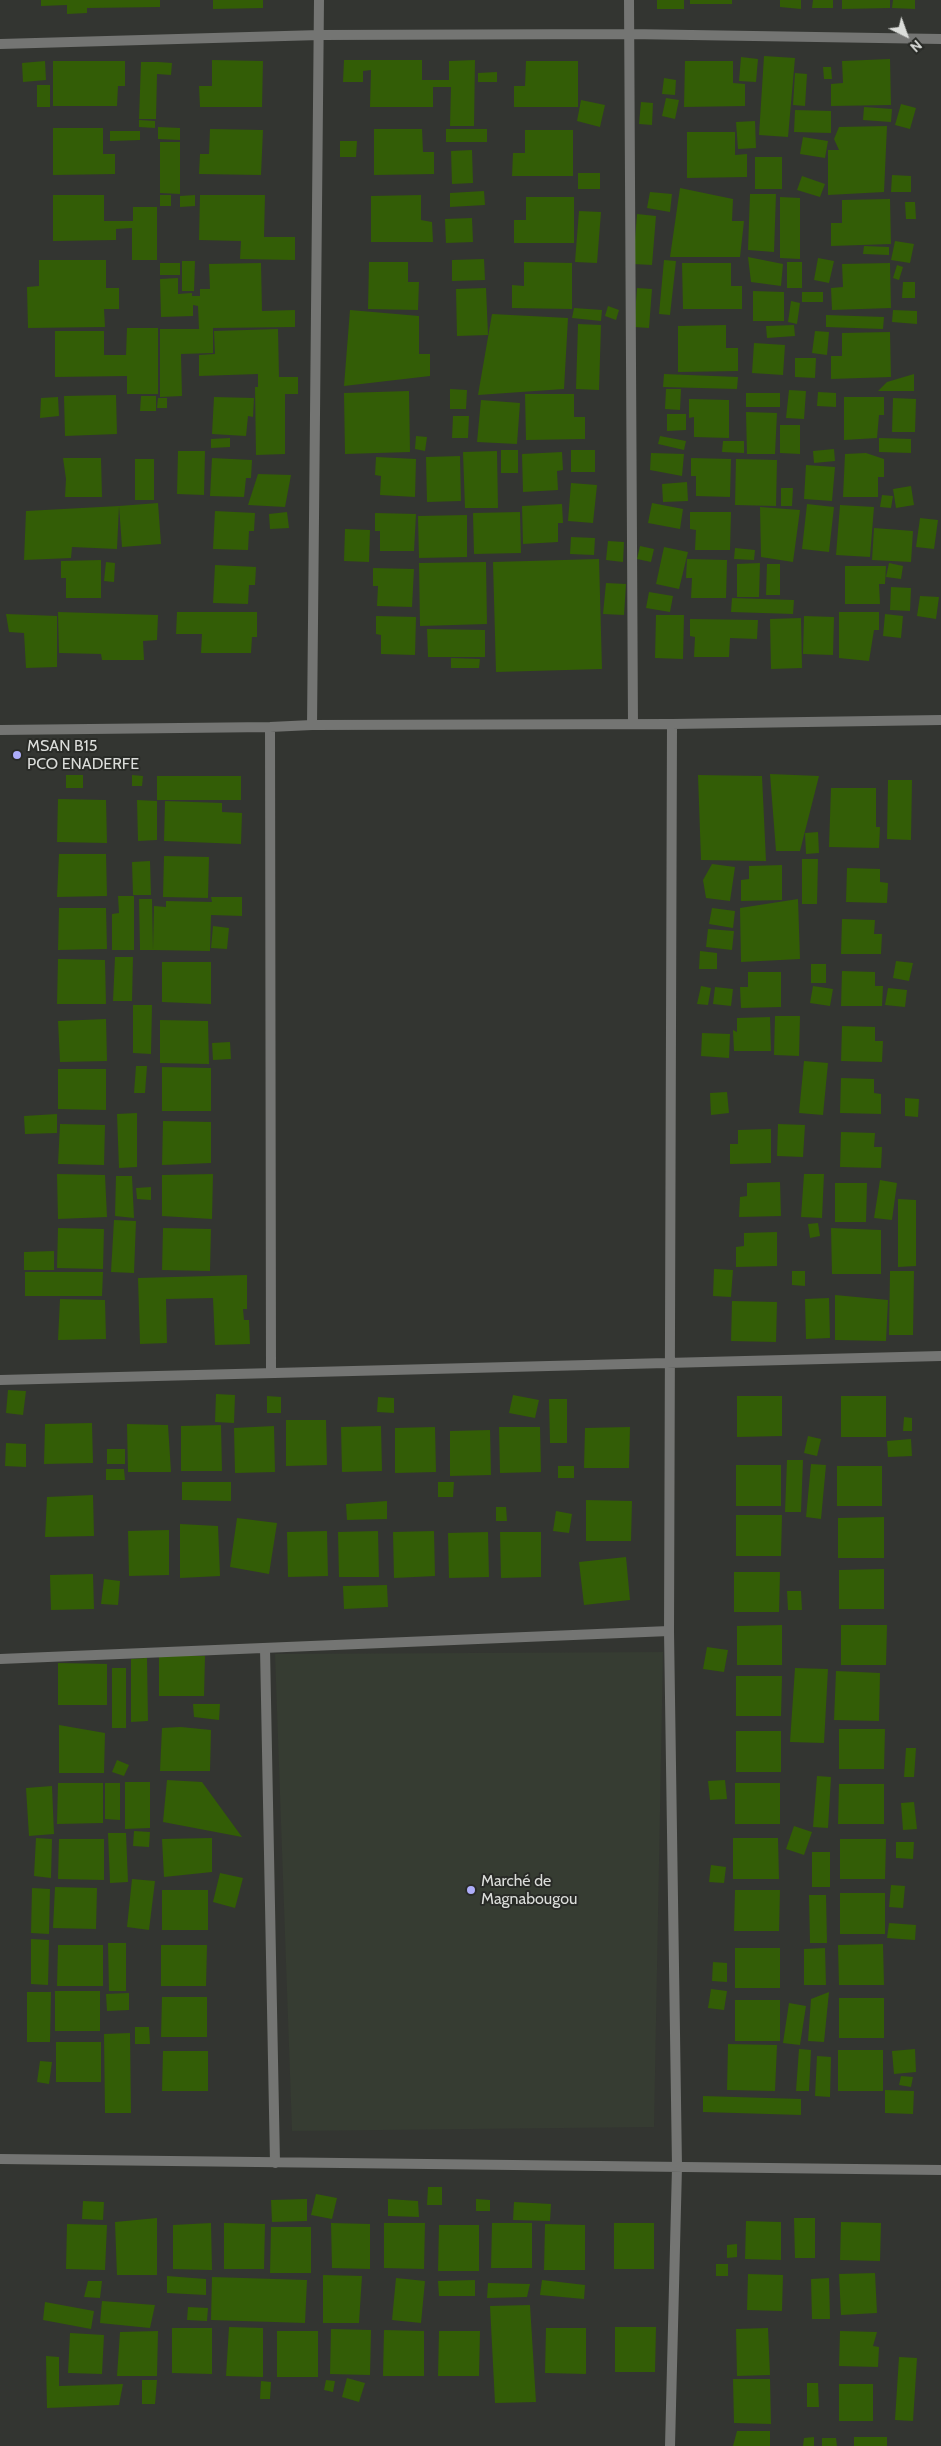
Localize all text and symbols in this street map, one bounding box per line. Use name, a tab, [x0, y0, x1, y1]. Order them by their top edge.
north arrow	[881, 10, 931, 60]
text: N	[906, 36, 926, 56]
place label: MSAN B15 PCO ENADERFE	[27, 736, 139, 774]
marker: MSAN B15 PCO ENADERFE	[11, 749, 23, 761]
place label: Marché de Magnabougou	[481, 1871, 577, 1909]
marker: Marché de Magnabougou	[465, 1884, 477, 1896]

